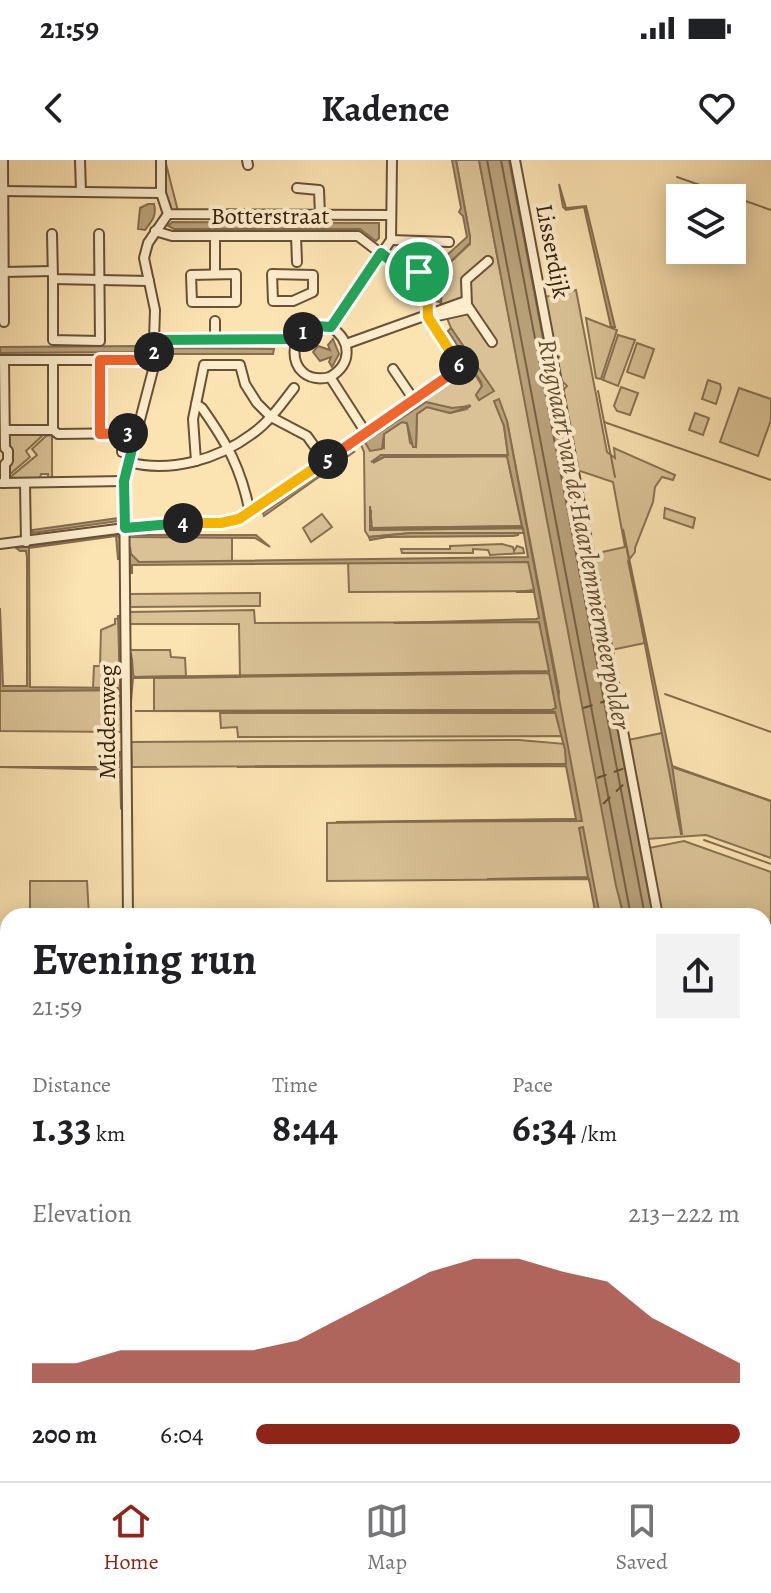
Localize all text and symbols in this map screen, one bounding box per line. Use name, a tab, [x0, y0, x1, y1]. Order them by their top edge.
text: 21:59	[40, 8, 99, 48]
text: Kadence	[321, 84, 450, 133]
icon: back	[32, 86, 76, 130]
icon: heart	[695, 86, 739, 130]
map controls	[666, 184, 746, 264]
button: layers	[666, 184, 746, 264]
street label: Botterstraat	[211, 200, 329, 232]
street label: Lisserdijk	[528, 201, 578, 301]
pin	[385, 238, 453, 306]
icon: arrive	[397, 250, 441, 294]
pin: 1	[283, 312, 323, 352]
text: 1	[299, 317, 307, 347]
pin: 2	[134, 332, 174, 372]
water label: Ringvaart van de Haarlemmermeerpolder	[529, 336, 640, 733]
text: 2	[149, 337, 159, 367]
pin: 6	[439, 345, 479, 385]
text: 6	[454, 350, 464, 380]
pin: 3	[108, 413, 148, 453]
text: 3	[123, 418, 133, 448]
pin: 5	[308, 439, 348, 479]
text: 5	[323, 444, 333, 474]
pin: 4	[163, 503, 203, 543]
text: 4	[178, 508, 188, 538]
street label: Middenweg	[91, 664, 123, 780]
text: Evening run	[32, 929, 257, 989]
button: share	[656, 934, 740, 1018]
text: 21:59	[32, 989, 82, 1024]
text: Distance	[32, 1070, 111, 1100]
text: Time	[272, 1070, 318, 1100]
text: Pace	[512, 1070, 553, 1100]
text: 1.33	[32, 1100, 92, 1155]
text: 8:44	[272, 1100, 338, 1155]
text: 6:34	[512, 1100, 576, 1155]
text: km	[92, 1119, 125, 1149]
text: /km	[576, 1119, 617, 1149]
text: Elevation	[32, 1196, 132, 1231]
text: 213–222 m	[628, 1196, 740, 1231]
text: 200 m	[32, 1417, 97, 1452]
text: 6:04	[160, 1417, 204, 1452]
tab: Home	[103, 1499, 159, 1577]
tab: Map	[365, 1499, 409, 1577]
tab: Saved	[616, 1499, 668, 1577]

